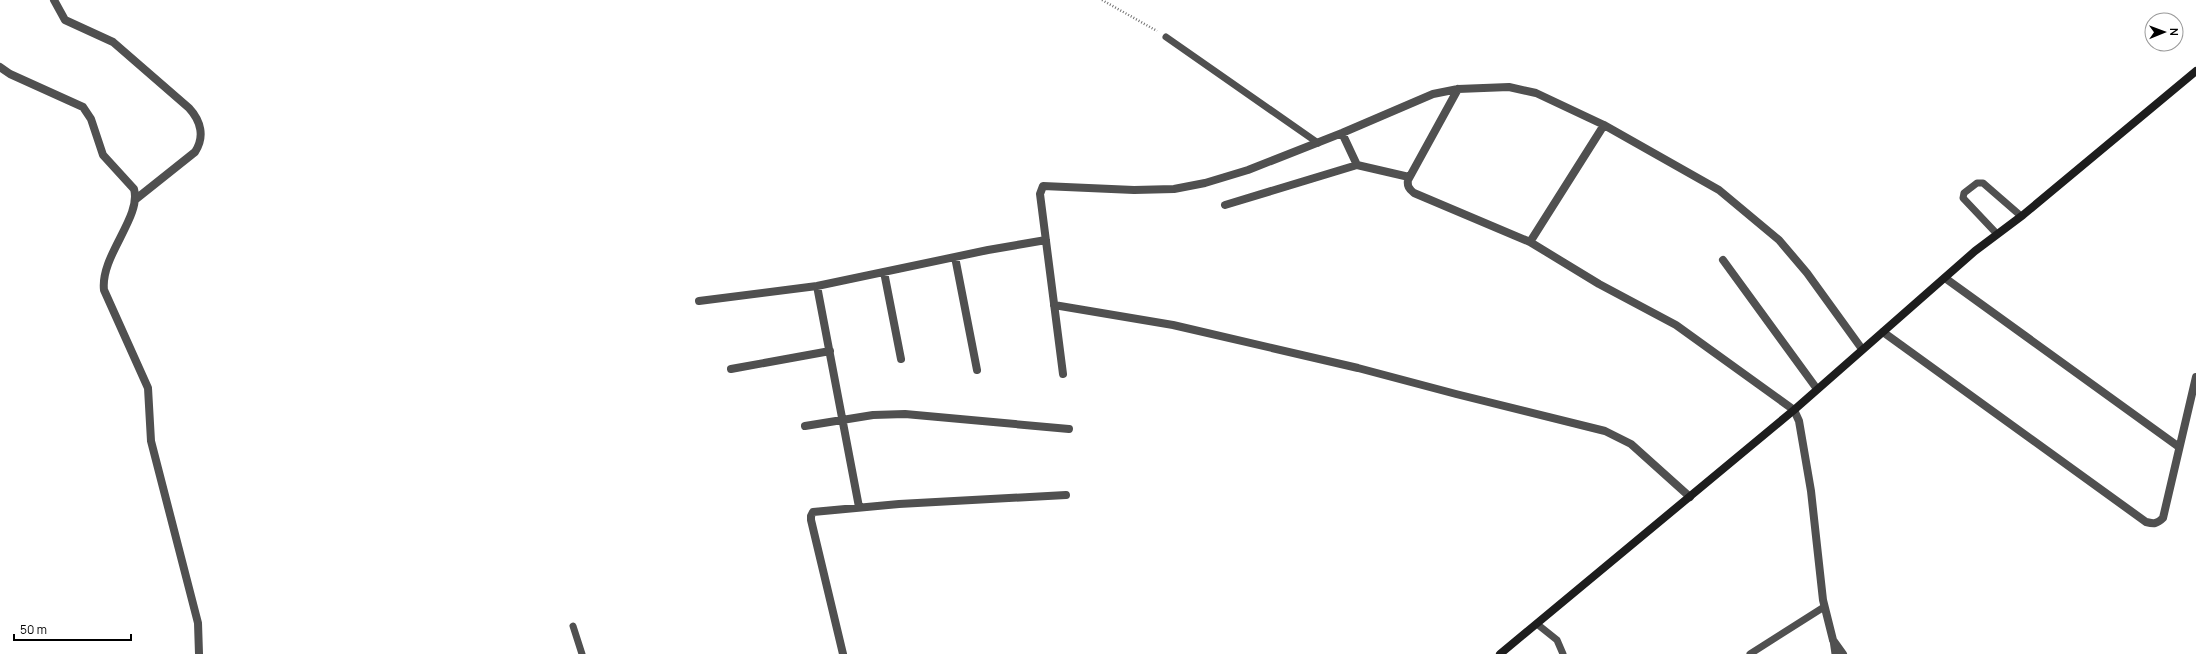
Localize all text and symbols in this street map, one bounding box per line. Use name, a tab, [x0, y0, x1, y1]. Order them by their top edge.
north arrow	[2144, 12, 2184, 52]
text: N	[2167, 28, 2182, 36]
scale bar	[14, 616, 131, 642]
text: 50 m	[20, 621, 47, 638]

